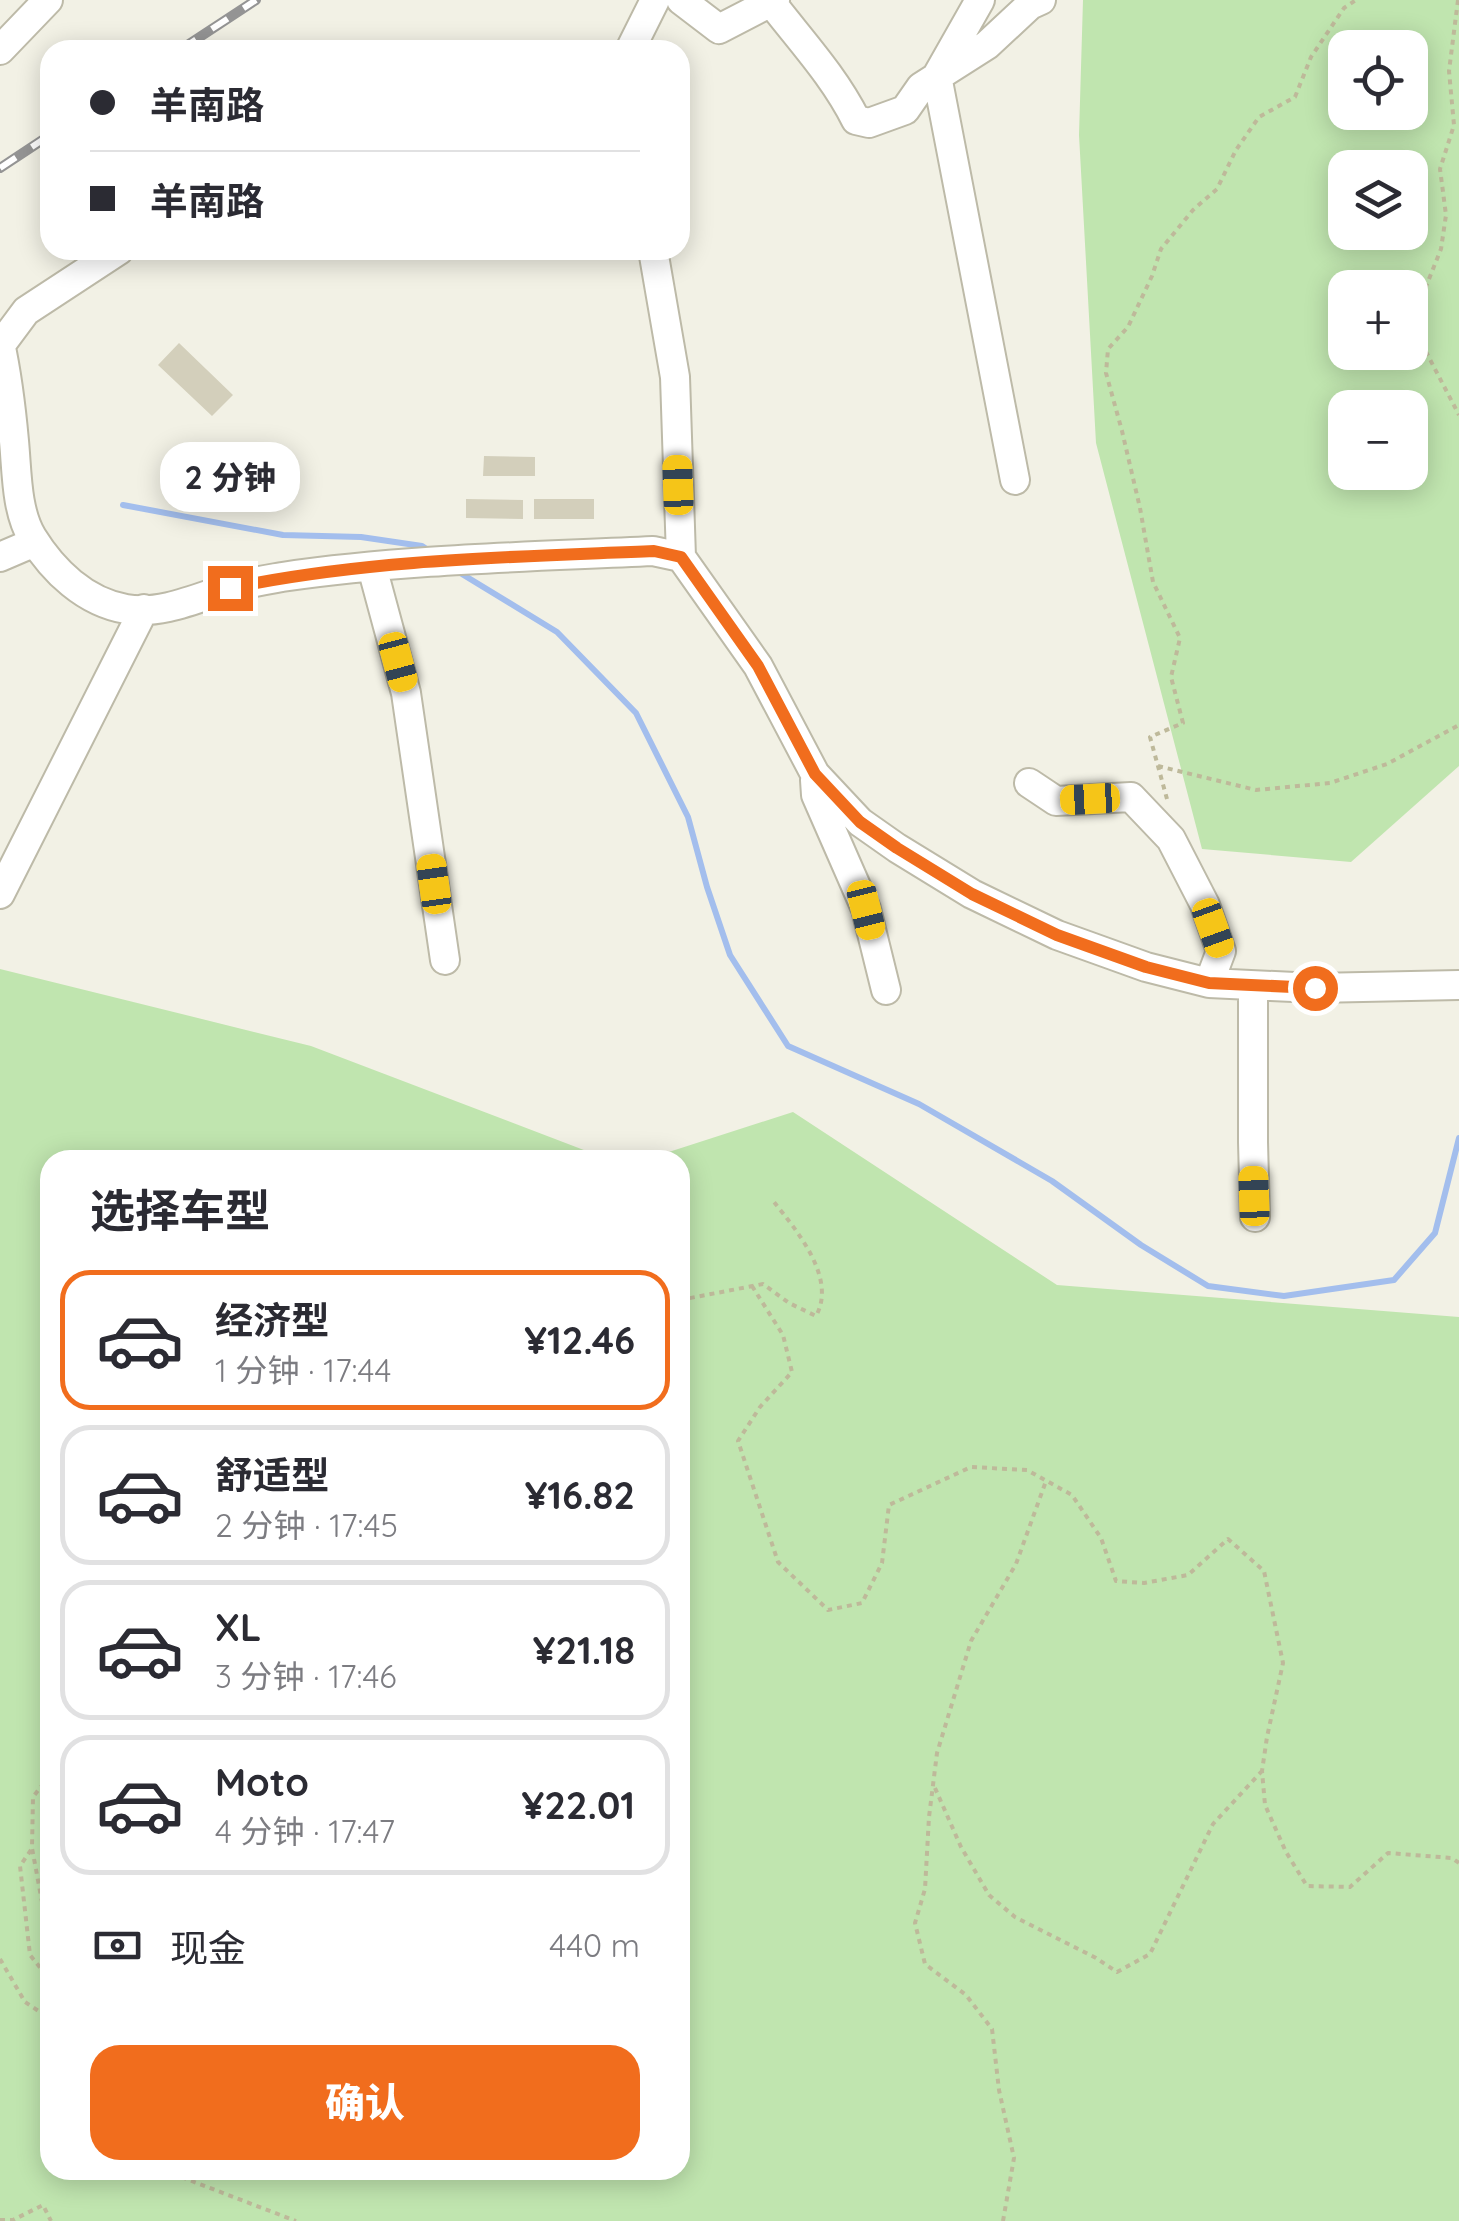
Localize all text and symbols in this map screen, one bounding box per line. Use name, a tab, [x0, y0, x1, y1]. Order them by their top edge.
map controls	[1328, 30, 1428, 490]
button: locate	[1328, 30, 1428, 130]
text: 羊南路	[150, 81, 264, 129]
button: layers	[1328, 150, 1428, 250]
text: 羊南路	[150, 177, 264, 225]
button: +	[1328, 270, 1428, 370]
button: −	[1328, 390, 1428, 490]
callout: 2 分钟	[160, 443, 300, 513]
car	[662, 454, 694, 516]
text: 2 分钟	[184, 457, 276, 497]
route end	[208, 566, 253, 611]
car	[376, 629, 420, 695]
car	[1059, 782, 1121, 816]
car	[415, 852, 453, 916]
car	[844, 877, 888, 943]
car	[1189, 895, 1237, 961]
route start	[1293, 966, 1338, 1011]
car	[1238, 1165, 1270, 1227]
text: 选择车型	[90, 1182, 270, 1238]
icon: car	[95, 1295, 185, 1385]
text: 经济型	[215, 1296, 329, 1344]
text: ¥12.46	[524, 1316, 635, 1364]
text: 1 分钟 · 17:44	[215, 1350, 391, 1390]
icon: car	[95, 1450, 185, 1540]
text: 舒适型	[215, 1451, 329, 1499]
text: ¥16.82	[525, 1471, 635, 1519]
text: 2 分钟 · 17:45	[215, 1505, 398, 1545]
text: XL	[215, 1603, 261, 1651]
icon: car	[95, 1605, 185, 1695]
text: ¥21.18	[533, 1626, 635, 1674]
text: 3 分钟 · 17:46	[215, 1656, 397, 1696]
text: Moto	[215, 1758, 309, 1806]
icon: car	[95, 1760, 185, 1850]
text: ¥22.01	[522, 1781, 635, 1829]
text: 4 分钟 · 17:47	[215, 1811, 395, 1851]
icon: cash	[90, 1918, 145, 1973]
text: 现金	[170, 1924, 246, 1972]
text: 440 m	[549, 1925, 640, 1965]
button: 确认	[90, 2045, 640, 2160]

